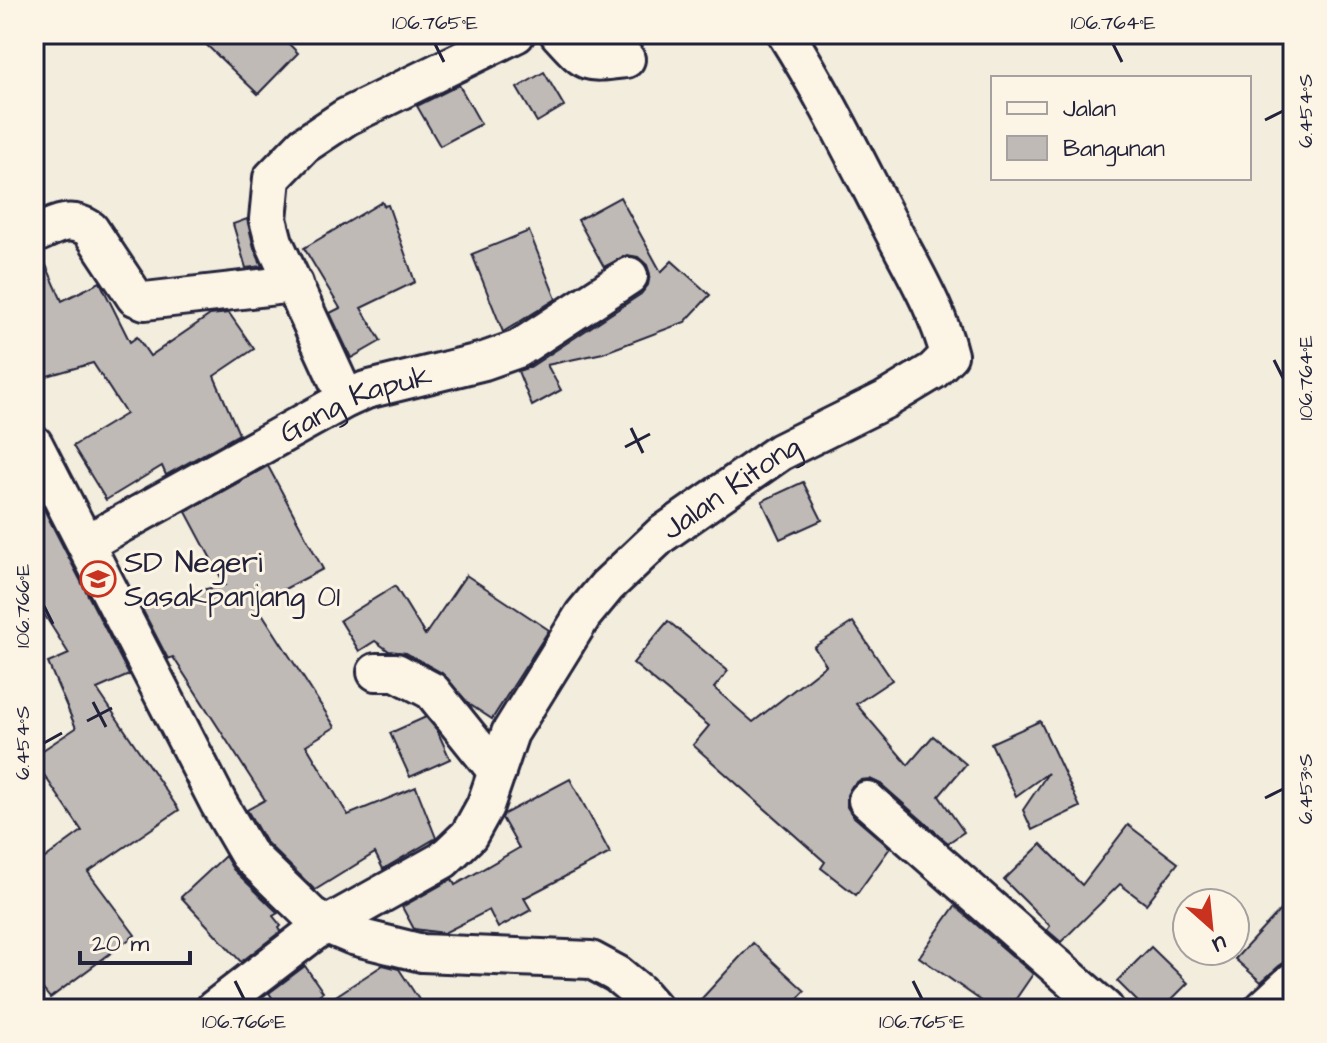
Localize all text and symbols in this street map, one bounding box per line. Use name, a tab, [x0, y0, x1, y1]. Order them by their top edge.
text: 106.765°E	[392, 9, 478, 37]
text: 106.764°E	[1070, 9, 1156, 37]
text: 6.454°S	[1292, 74, 1320, 148]
legend	[991, 76, 1251, 180]
text: Jalan	[1063, 92, 1116, 126]
text: Bangunan	[1063, 132, 1165, 167]
text: 106.764°E	[1292, 335, 1320, 421]
street label: Gang Kapuk	[272, 355, 436, 454]
street label: Jalan Kitong	[654, 425, 808, 550]
place label: SD Negeri Sasakpanjang 01	[124, 542, 340, 619]
school or university icon: SD Negeri Sasakpanjang 01	[79, 560, 117, 598]
text: 106.766°E	[9, 564, 37, 648]
text: 6.454°S	[9, 706, 37, 780]
text: 6.453°S	[1292, 754, 1320, 824]
north arrow	[1171, 887, 1251, 967]
scale bar	[80, 915, 190, 965]
text: 20 m	[92, 927, 149, 961]
text: U	[1207, 927, 1232, 960]
text: 106.766°E	[202, 1008, 286, 1036]
text: 106.765°E	[879, 1008, 965, 1036]

